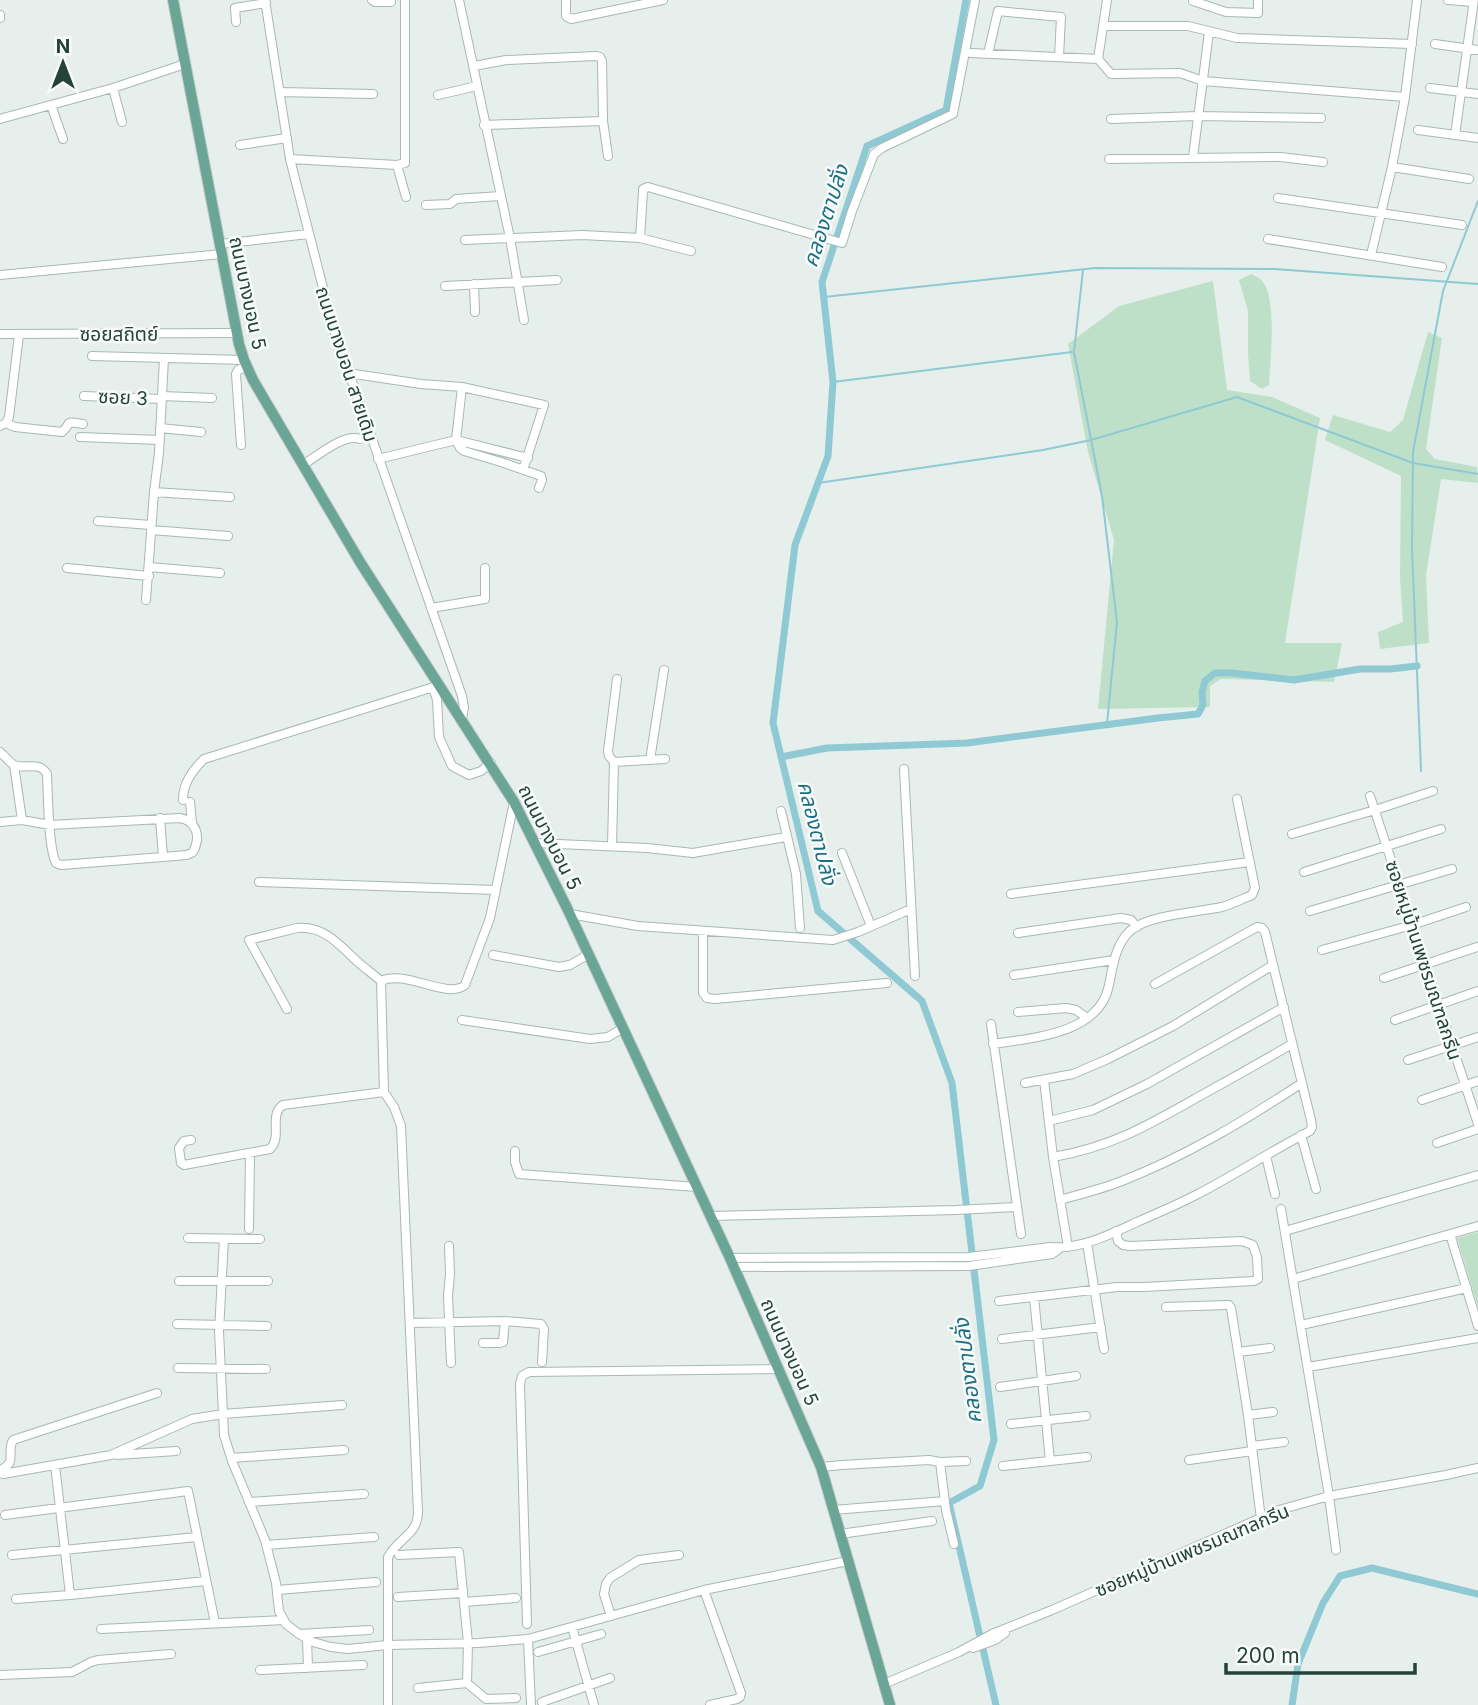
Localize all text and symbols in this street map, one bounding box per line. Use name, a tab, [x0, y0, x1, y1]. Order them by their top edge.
north arrow	[28, 28, 98, 98]
text: N	[56, 35, 70, 58]
water label: คลองตาปลั่ง	[796, 160, 854, 270]
street label: ถนนบางบอน 5	[224, 234, 271, 352]
street label: ถนนบางบอน สายเดิม	[311, 283, 383, 445]
street label: ซอยสถิตย์	[80, 323, 158, 346]
street label: ซอย 3	[97, 385, 148, 410]
water label: คลองตาปลั่ง	[793, 778, 844, 889]
street label: ถนนบางบอน 5	[513, 781, 586, 894]
street label: ซอยหมู่บ้านเพชรมณฑลกรีน	[1379, 857, 1467, 1063]
street label: ถนนบางบอน 5	[756, 1295, 823, 1409]
water label: คลองตาปลั่ง	[948, 1315, 986, 1425]
street label: ซอยหมู่บ้านเพชรมณฑลกรีน	[1092, 1499, 1293, 1603]
scale bar	[1226, 1632, 1415, 1676]
text: 200 m	[1236, 1643, 1300, 1668]

